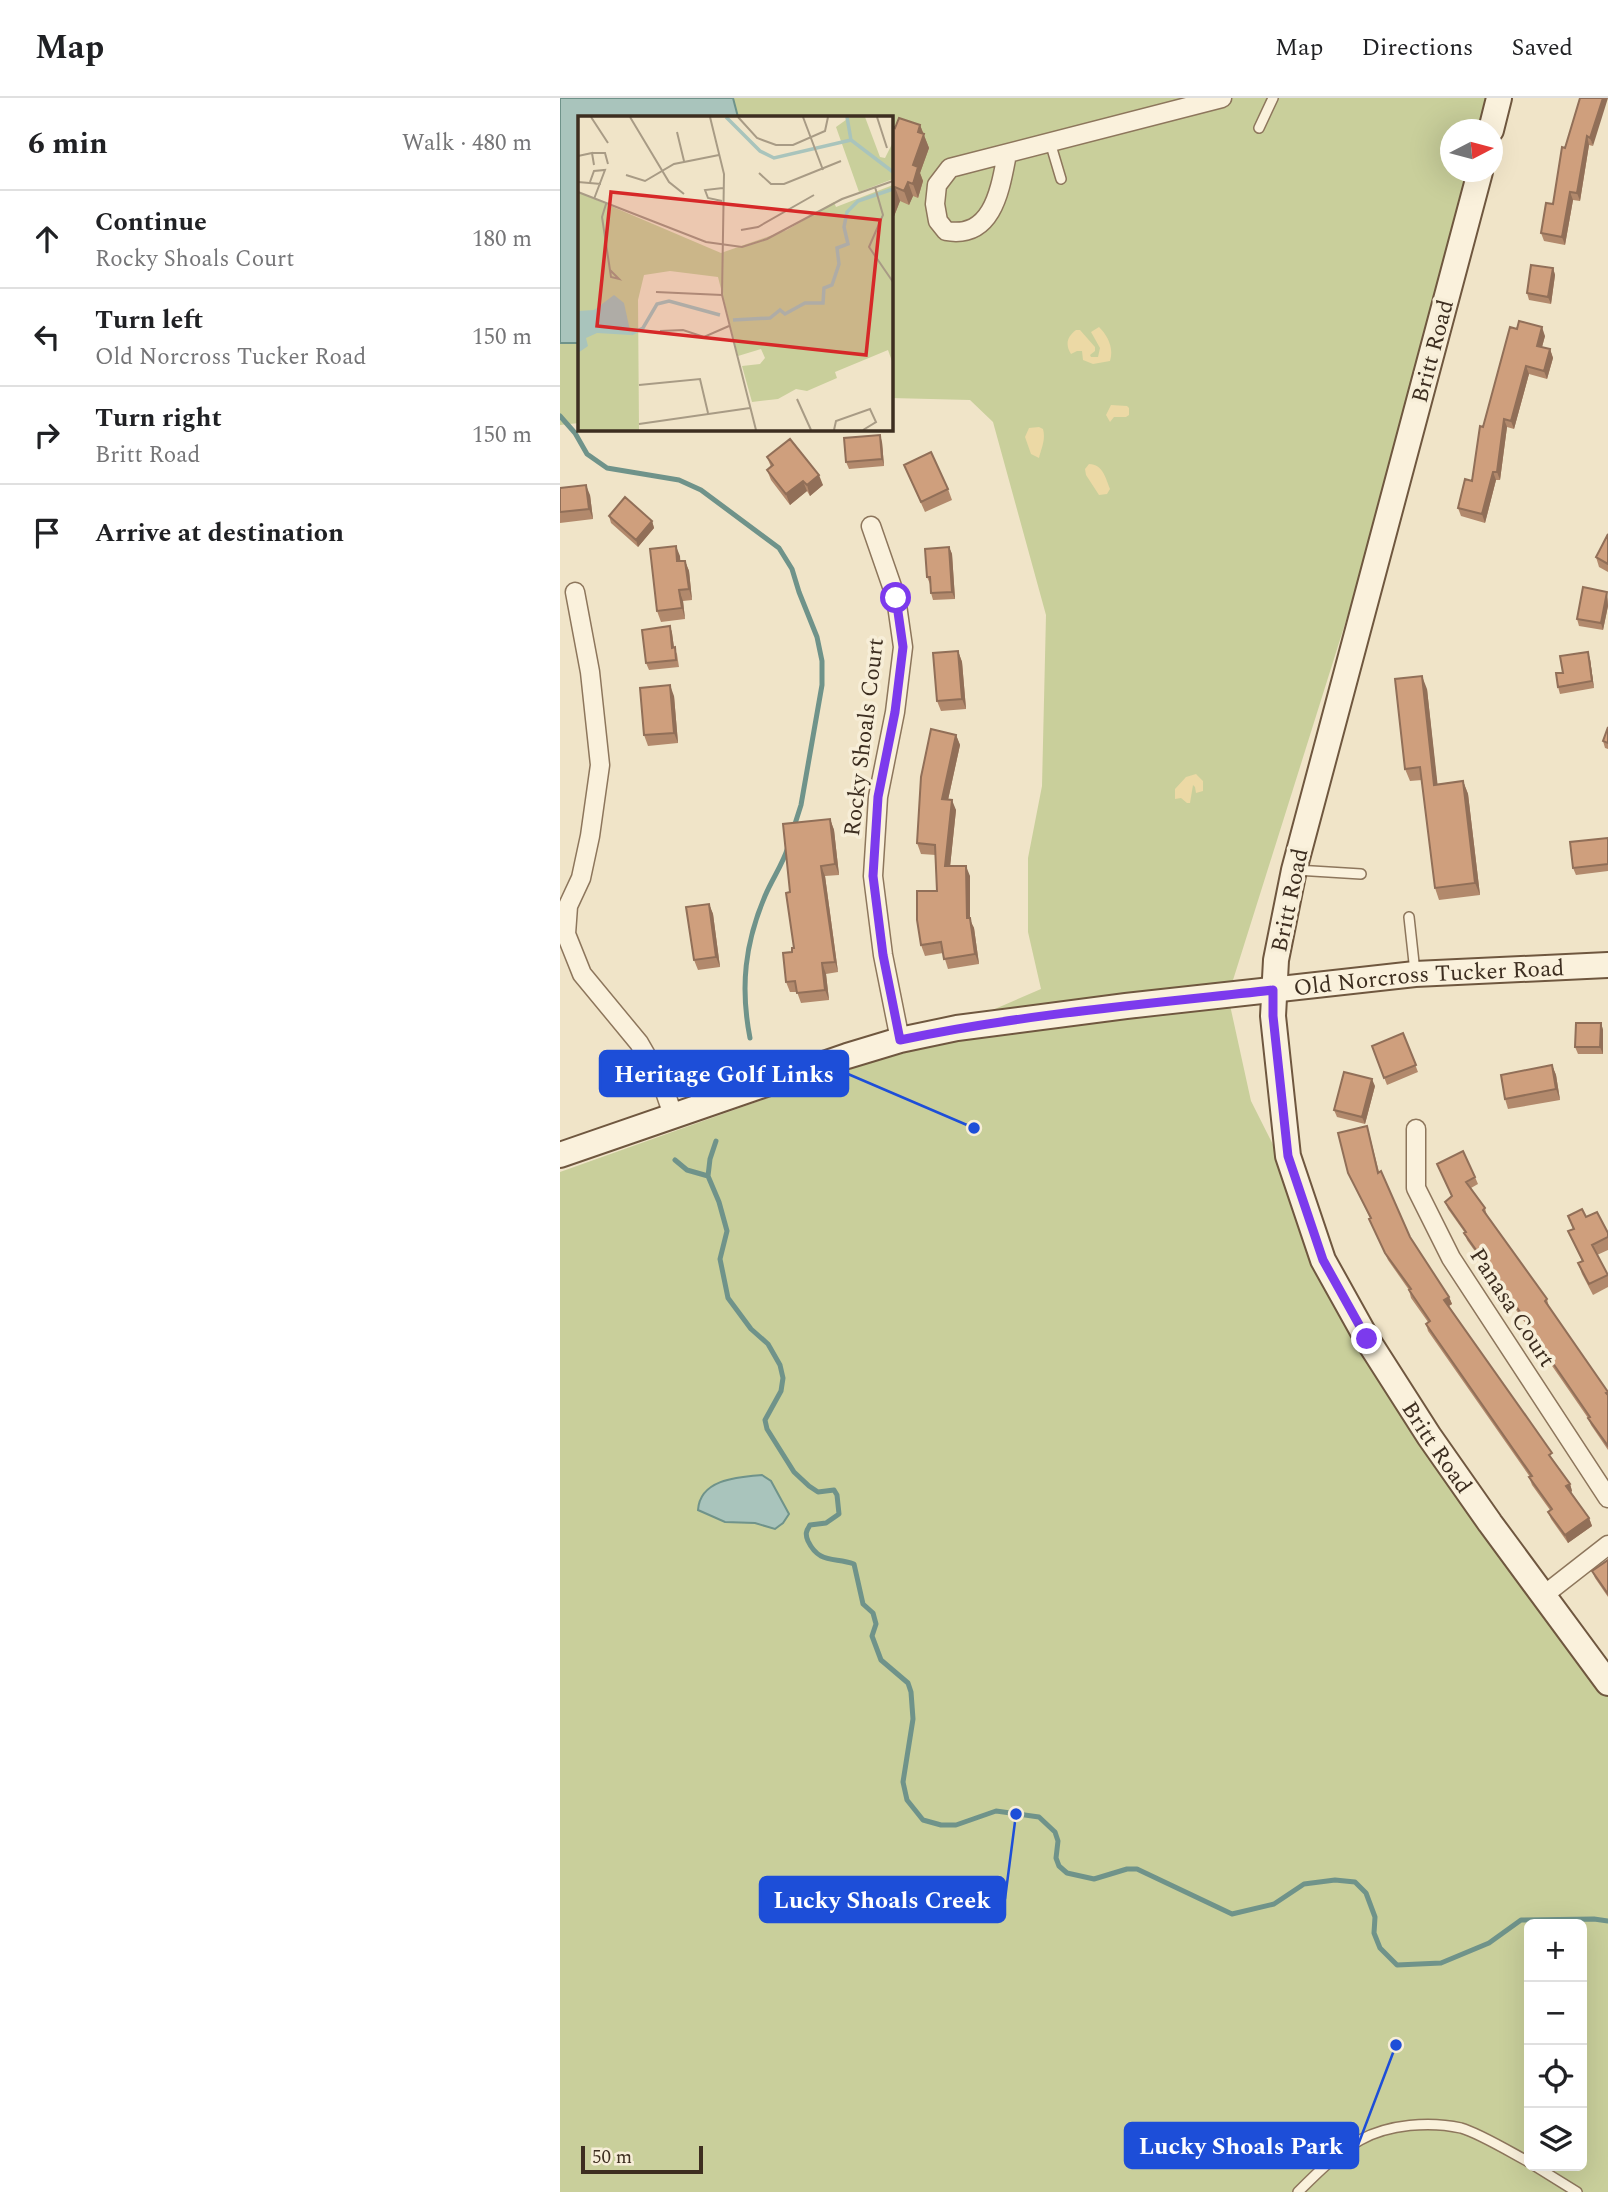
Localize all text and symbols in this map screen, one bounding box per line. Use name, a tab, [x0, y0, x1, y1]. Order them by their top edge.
text: Map	[35, 23, 104, 73]
text: Map	[1275, 30, 1323, 66]
text: Directions	[1361, 30, 1473, 66]
text: Saved	[1511, 30, 1573, 66]
inset map	[578, 116, 892, 430]
north arrow	[1440, 119, 1503, 182]
text: 6 min	[28, 121, 108, 167]
text: Walk · 480 m	[402, 126, 532, 161]
text: Continue	[95, 202, 207, 242]
icon: ahead	[28, 220, 66, 258]
text: 180 m	[472, 222, 532, 257]
text: Rocky Shoals Court	[95, 242, 294, 277]
street label: Britt Road	[1403, 296, 1464, 407]
text: Turn left	[95, 300, 203, 340]
icon: left	[28, 318, 66, 356]
text: 150 m	[472, 320, 532, 355]
text: Old Norcross Tucker Road	[95, 340, 366, 375]
text: Turn right	[95, 398, 222, 438]
icon: right	[28, 416, 66, 454]
text: 150 m	[472, 418, 532, 453]
text: Britt Road	[95, 438, 200, 473]
text: Arrive at destination	[95, 513, 344, 553]
icon: arrive	[28, 514, 66, 552]
route start	[880, 582, 911, 613]
street label: Rocky Shoals Court	[835, 636, 894, 838]
street label: Britt Road	[1262, 845, 1319, 955]
street label: Old Norcross Tucker Road	[1292, 951, 1565, 1006]
callout: Heritage Golf Links	[600, 1051, 848, 1096]
text: Heritage Golf Links	[614, 1057, 834, 1093]
street label: Panasa Court	[1460, 1241, 1564, 1374]
route end	[1351, 1323, 1382, 1354]
street label: Britt Road	[1392, 1395, 1480, 1501]
callout: Lucky Shoals Creek	[760, 1877, 1005, 1922]
text: Lucky Shoals Creek	[773, 1883, 991, 1919]
map controls	[1524, 1919, 1587, 2171]
button: +	[1524, 1919, 1587, 1982]
button: −	[1524, 1982, 1587, 2045]
button: locate	[1524, 2045, 1587, 2108]
button: layers	[1524, 2108, 1587, 2171]
callout: Lucky Shoals Park	[1125, 2123, 1358, 2168]
text: Lucky Shoals Park	[1139, 2129, 1344, 2165]
scale bar	[581, 2143, 704, 2175]
text: 50 m	[592, 2143, 632, 2172]

